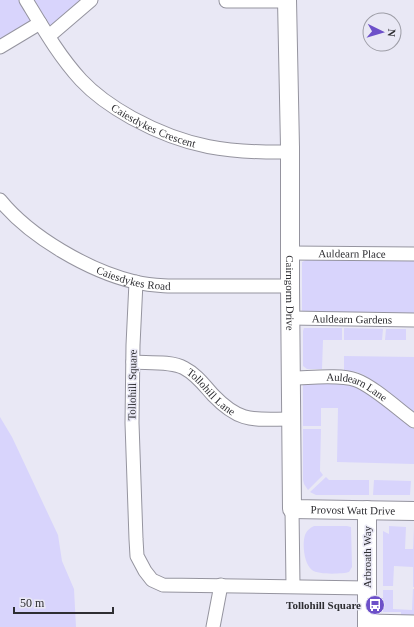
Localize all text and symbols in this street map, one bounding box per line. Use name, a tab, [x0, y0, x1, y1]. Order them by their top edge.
north arrow	[362, 12, 402, 52]
text: N	[386, 28, 398, 37]
street label: Caiesdykes Crescent	[109, 101, 197, 150]
street label: Auldearn Place	[318, 247, 386, 260]
street label: Cairngorm Drive	[284, 255, 296, 331]
street label: Caiesdykes Road	[95, 263, 171, 292]
street label: Auldearn Gardens	[312, 312, 392, 326]
street label: Tollohill Square	[125, 349, 139, 421]
street label: Tollohill Lane	[185, 366, 238, 418]
street label: Auldearn Lane	[326, 371, 390, 404]
street label: Provost Watt Drive	[311, 503, 395, 517]
street label: Arbroath Way	[361, 525, 373, 588]
scale bar	[14, 589, 113, 615]
bus stop icon: Tollohill Square	[364, 594, 386, 616]
text: 50 m	[20, 596, 45, 610]
place label: Tollohill Square	[286, 599, 361, 611]

